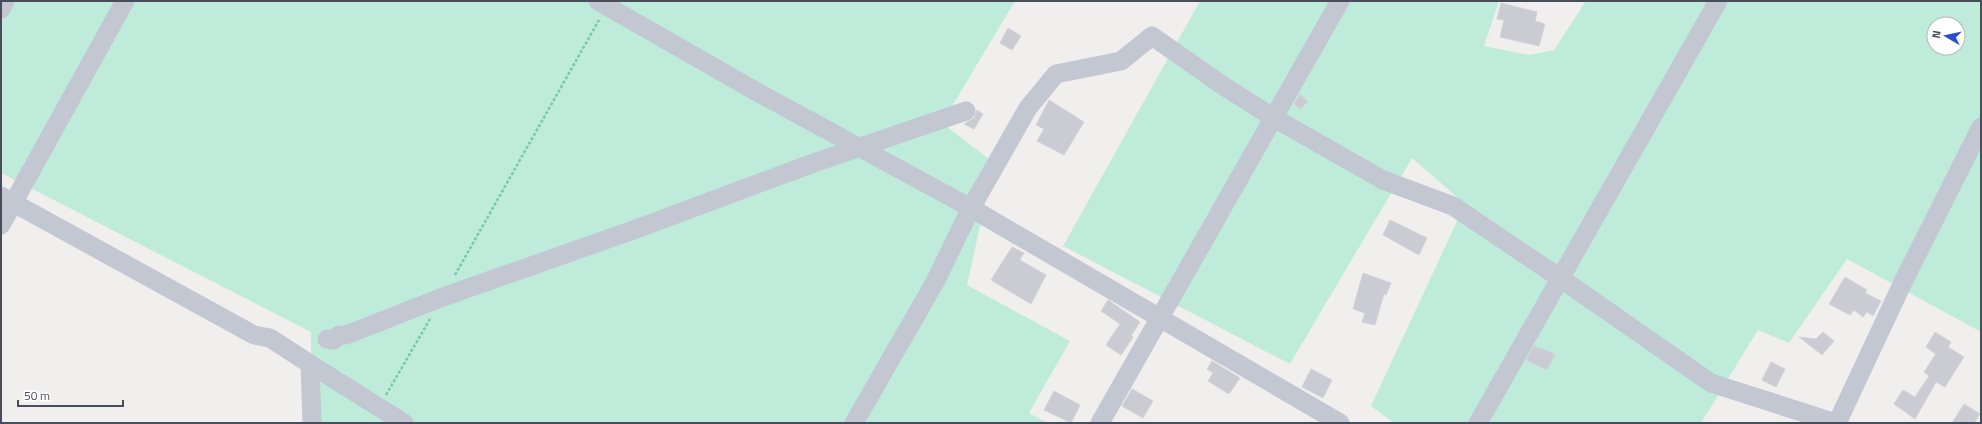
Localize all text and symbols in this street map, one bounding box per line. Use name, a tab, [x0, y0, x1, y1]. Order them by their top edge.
north arrow	[1926, 16, 1966, 56]
text: N	[1928, 29, 1945, 39]
scale bar	[18, 382, 123, 408]
text: 50 m	[24, 386, 50, 405]

